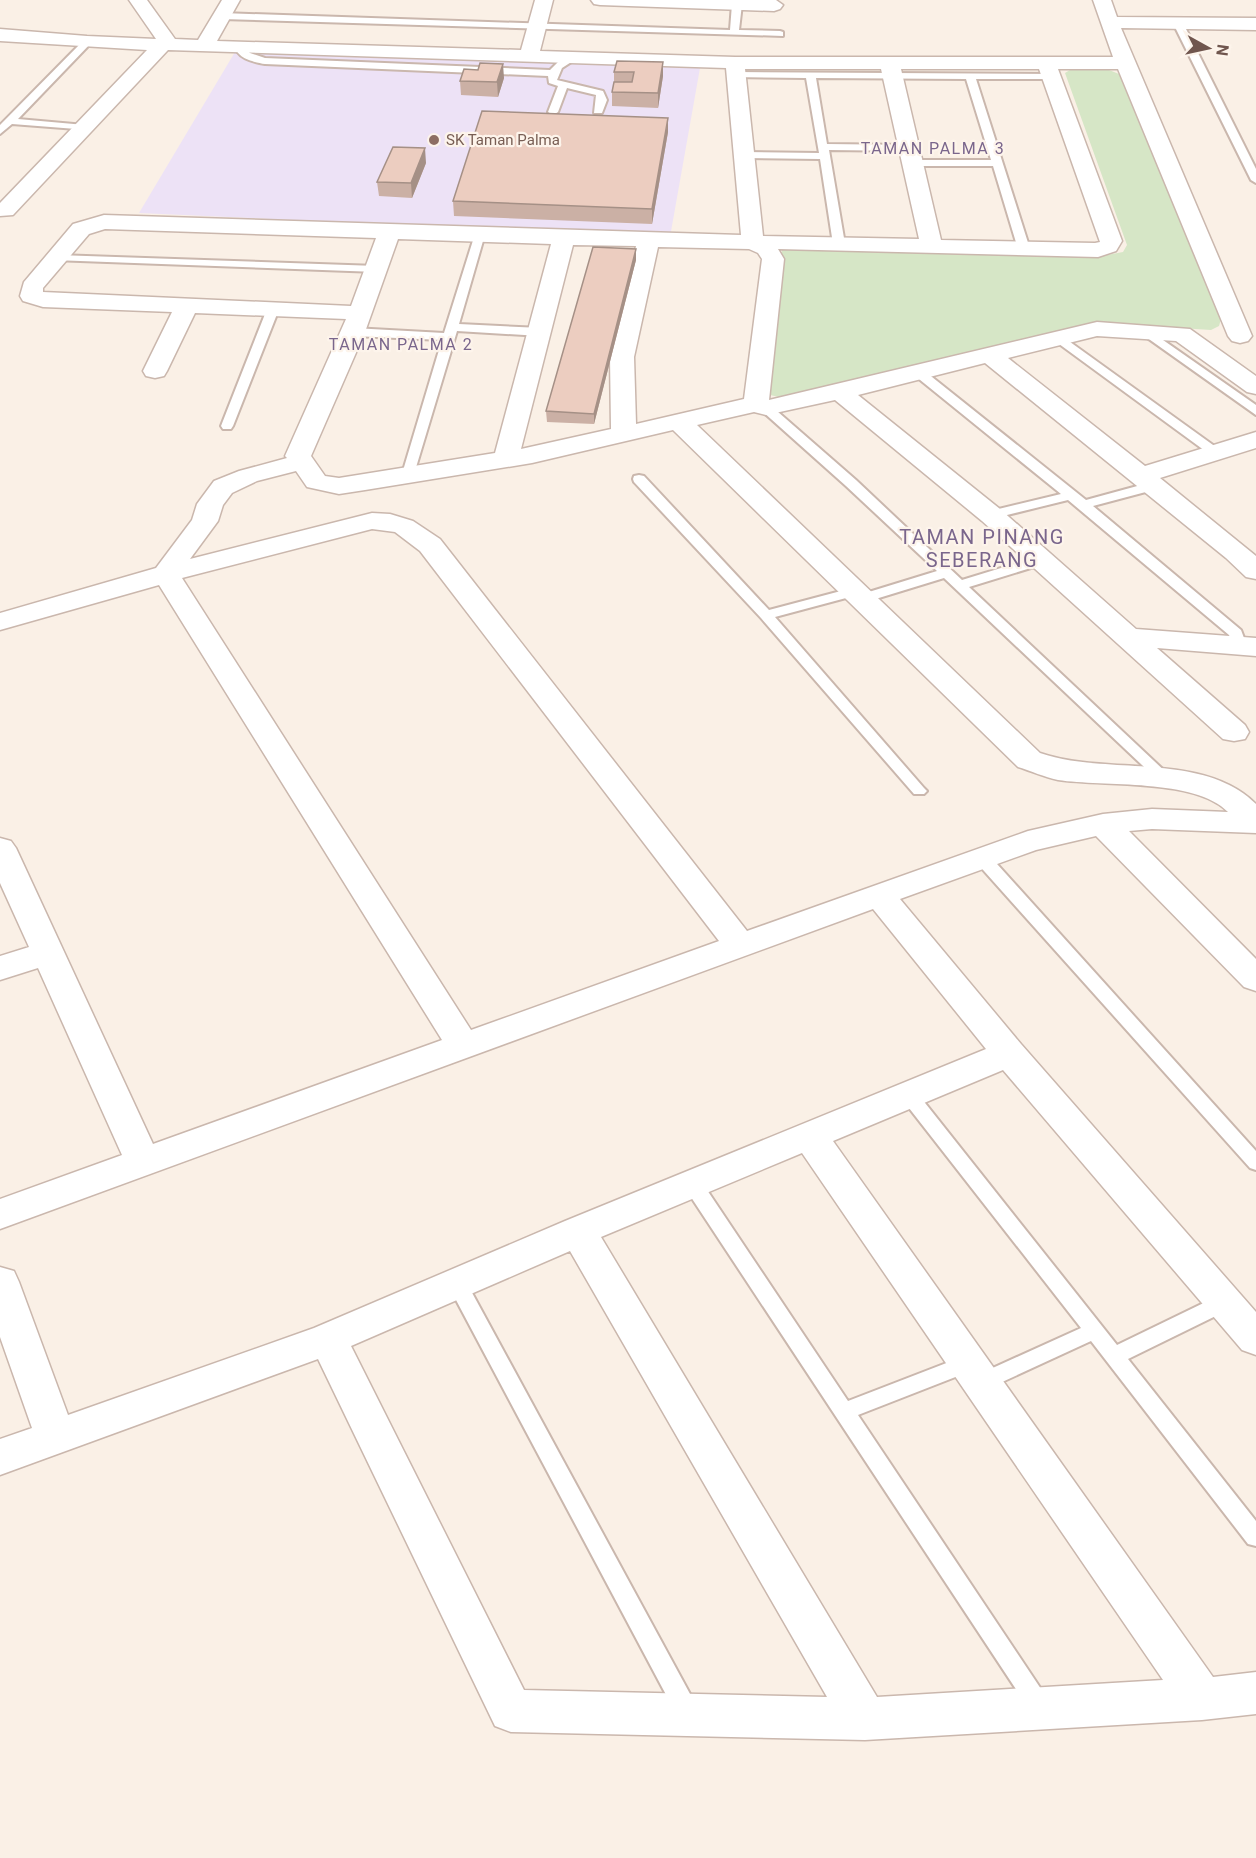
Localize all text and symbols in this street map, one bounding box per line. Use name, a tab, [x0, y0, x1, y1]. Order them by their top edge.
north arrow	[1178, 18, 1238, 78]
text: N	[1212, 43, 1233, 57]
place label: SK Taman Palma	[446, 131, 560, 149]
marker: SK Taman Palma	[427, 133, 441, 147]
district label: TAMAN PALMA 3	[861, 139, 1005, 158]
district label: TAMAN PALMA 2	[329, 335, 473, 354]
district label: TAMAN PINANG SEBERANG	[899, 525, 1065, 572]

